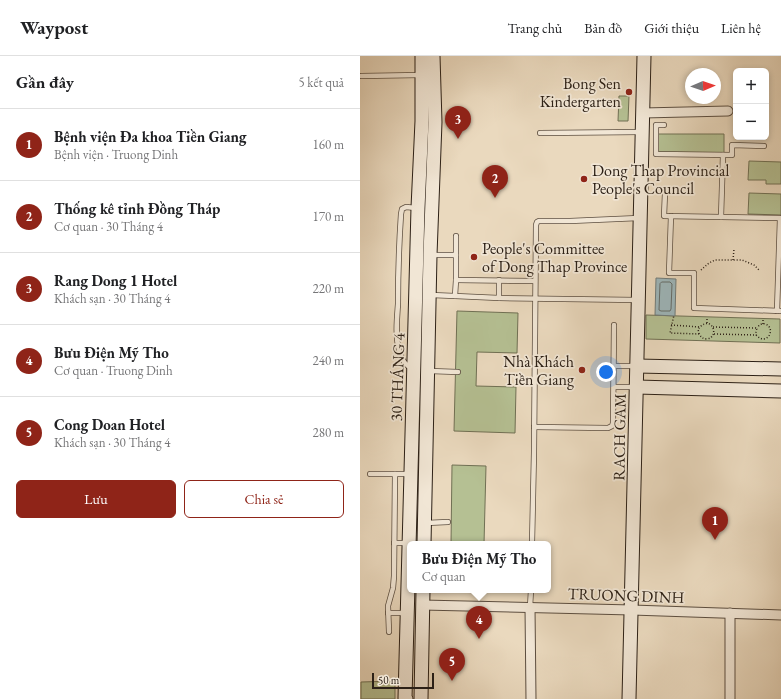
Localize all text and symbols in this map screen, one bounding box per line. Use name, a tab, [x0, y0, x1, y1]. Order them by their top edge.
text: Waypost	[20, 15, 88, 40]
text: Trang chủ	[507, 19, 562, 37]
text: Bản đồ	[584, 19, 622, 37]
text: Giới thiệu	[644, 19, 699, 37]
text: Liên hệ	[721, 19, 761, 37]
north arrow	[685, 68, 721, 104]
map controls	[733, 68, 769, 140]
button: +	[733, 68, 769, 104]
text: Gần đây	[16, 71, 74, 93]
place label: Bong Sen Kindergarten	[540, 73, 622, 112]
text: 5 kết quả	[298, 74, 344, 91]
marker: Bong Sen Kindergarten	[624, 87, 634, 97]
button: −	[733, 104, 769, 140]
pin: 3	[445, 106, 471, 139]
text: Bệnh viện Đa khoa Tiền Giang	[54, 127, 246, 146]
text: 1	[26, 136, 32, 153]
text: 160 m	[313, 136, 344, 153]
text: Bệnh viện · Truong Dinh	[54, 146, 178, 163]
place label: Dong Thap Provincial People's Council	[592, 160, 729, 199]
pin: 2	[482, 165, 508, 198]
marker: Dong Thap Provincial People's Council	[579, 174, 589, 184]
text: Thống kê tỉnh Đồng Tháp	[54, 199, 220, 218]
text: 2	[26, 208, 32, 225]
text: 170 m	[313, 208, 344, 225]
text: Cơ quan · 30 Tháng 4	[54, 218, 163, 235]
place label: People's Committee of Dong Thap Province	[482, 238, 627, 277]
marker: People's Committee of Dong Thap Province	[469, 252, 479, 262]
text: Rang Dong 1 Hotel	[54, 271, 177, 290]
text: 3	[26, 280, 32, 297]
text: 220 m	[313, 280, 344, 297]
text: Khách sạn · 30 Tháng 4	[54, 290, 170, 307]
street label: 30 THÁNG 4	[385, 332, 410, 422]
text: Bưu Điện Mỹ Tho	[54, 343, 169, 362]
place label: Nhà Khách Tiền Giang	[503, 351, 575, 390]
text: 4	[26, 352, 32, 369]
text: 240 m	[313, 352, 344, 369]
text: Cơ quan · Truong Dinh	[54, 362, 173, 379]
your location	[596, 362, 616, 382]
marker: Nhà Khách Tiền Giang	[577, 365, 587, 375]
street label: RACH GAM	[608, 393, 631, 481]
text: Cong Doan Hotel	[54, 415, 165, 434]
text: 5	[26, 424, 32, 441]
text: 280 m	[313, 424, 344, 441]
text: Khách sạn · 30 Tháng 4	[54, 434, 170, 451]
button: Lưu	[16, 480, 176, 518]
button: Chia sẻ	[184, 480, 344, 518]
pin: 1	[702, 507, 728, 540]
popup	[407, 541, 551, 593]
text: Bưu Điện Mỹ Tho	[422, 549, 536, 568]
text: Cơ quan	[422, 568, 466, 585]
street label: TRUONG DINH	[567, 583, 685, 608]
pin: 4	[466, 606, 492, 639]
pin: 5	[439, 648, 465, 681]
scale bar	[372, 671, 434, 690]
text: 50 m	[378, 673, 399, 687]

